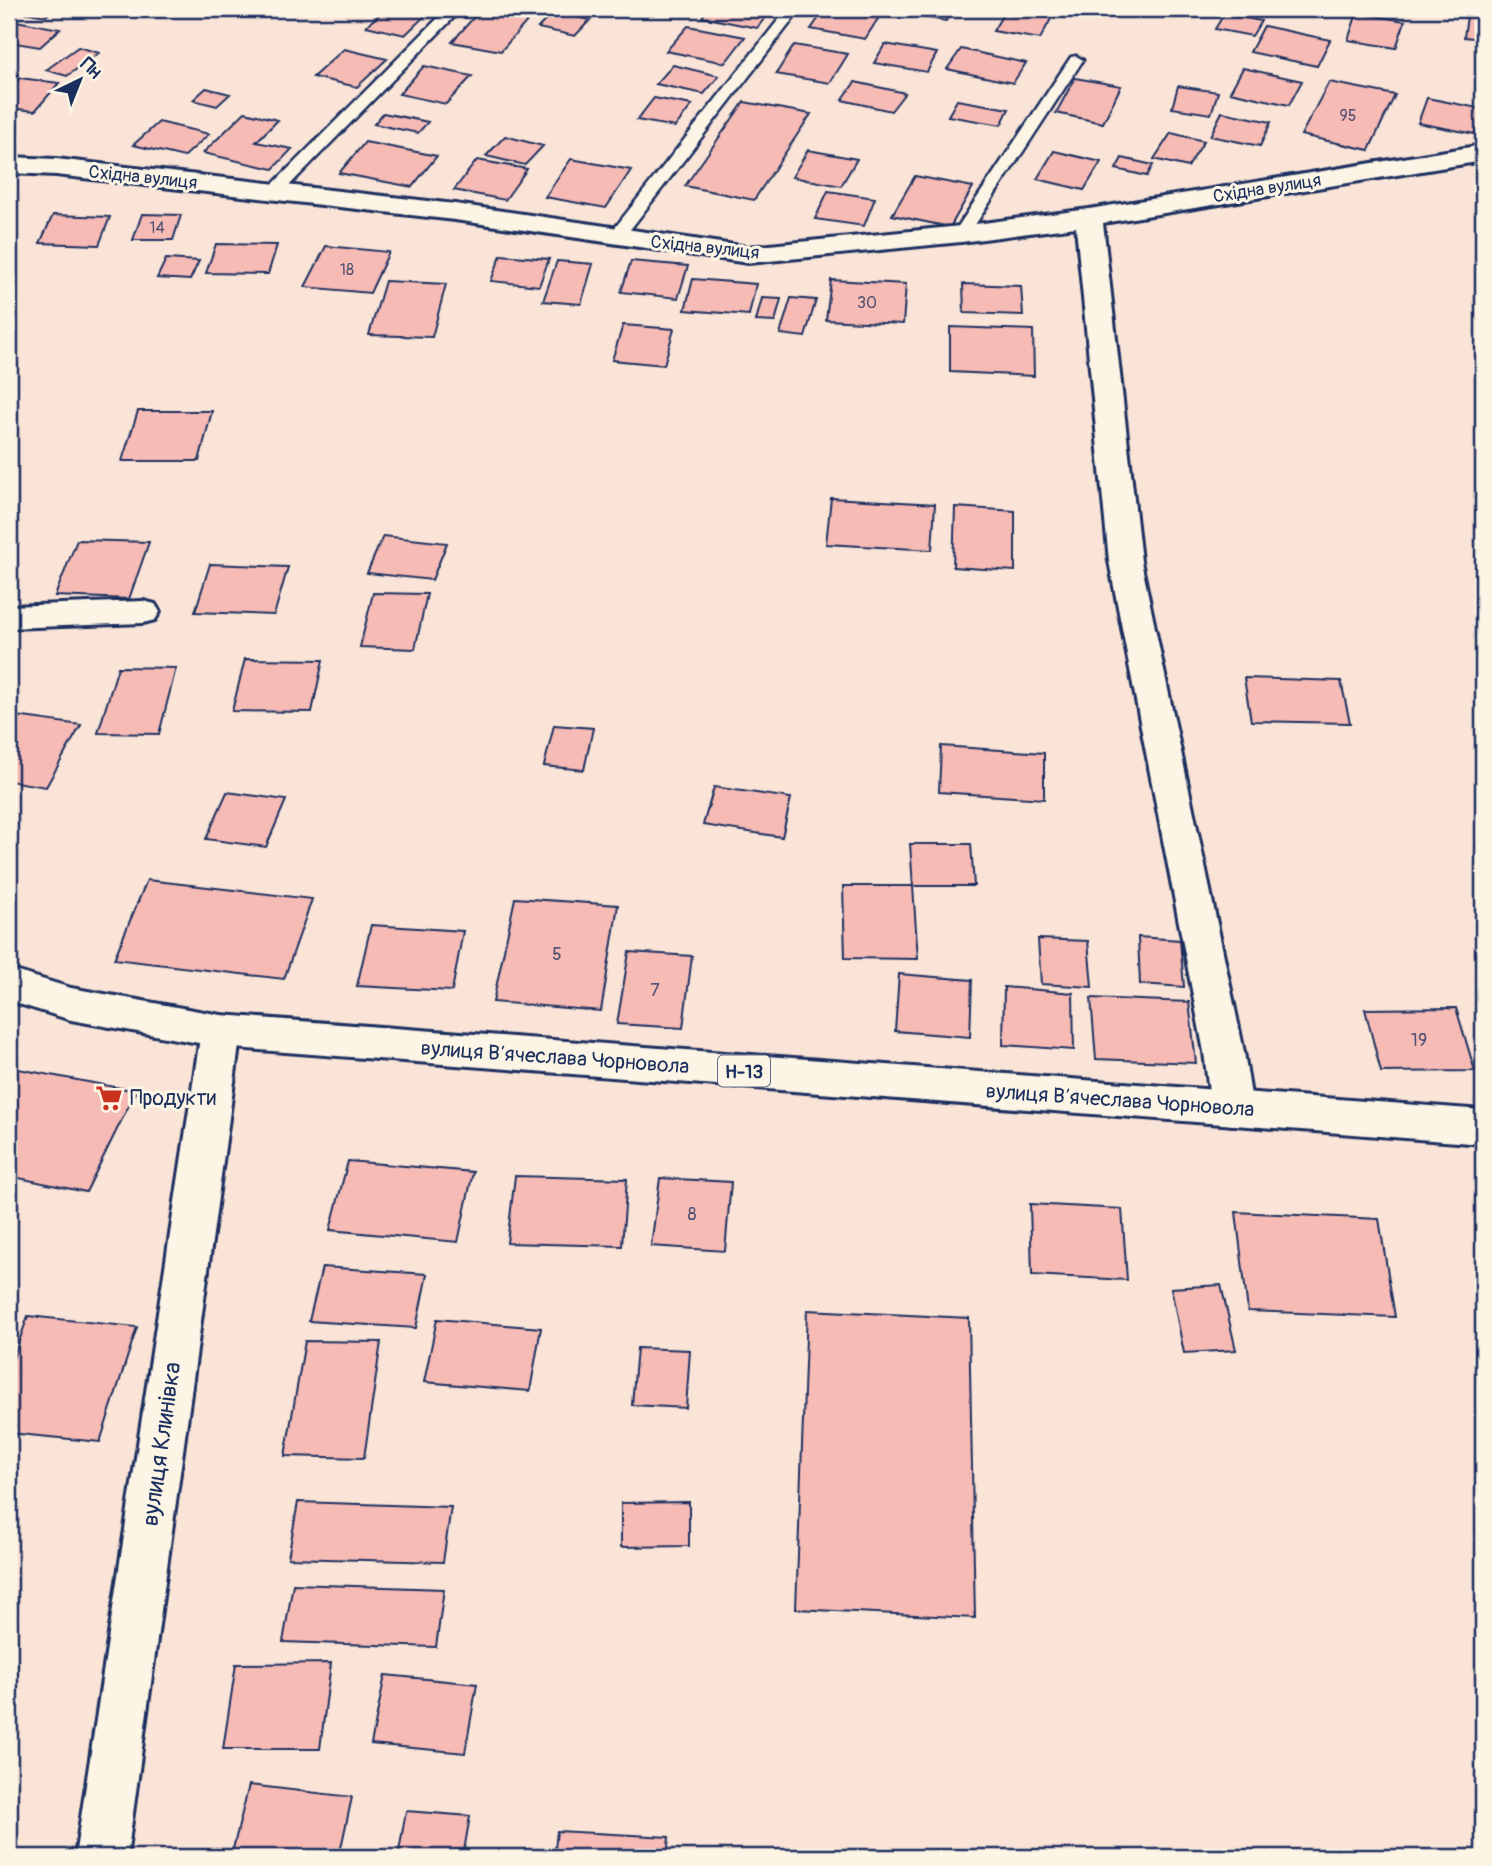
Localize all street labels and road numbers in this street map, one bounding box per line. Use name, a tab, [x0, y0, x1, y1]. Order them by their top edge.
street label: Східна вулиця	[87, 160, 198, 195]
street label: Східна вулиця	[1211, 169, 1323, 208]
street label: Східна вулиця	[649, 230, 760, 265]
street label: вулиця Вʼячеслава Чорновола	[420, 1035, 690, 1080]
road number: Н-13	[718, 1056, 770, 1086]
street label: вулиця Вʼячеслава Чорновола	[985, 1078, 1255, 1123]
street label: вулиця Клинівка	[136, 1360, 187, 1528]

